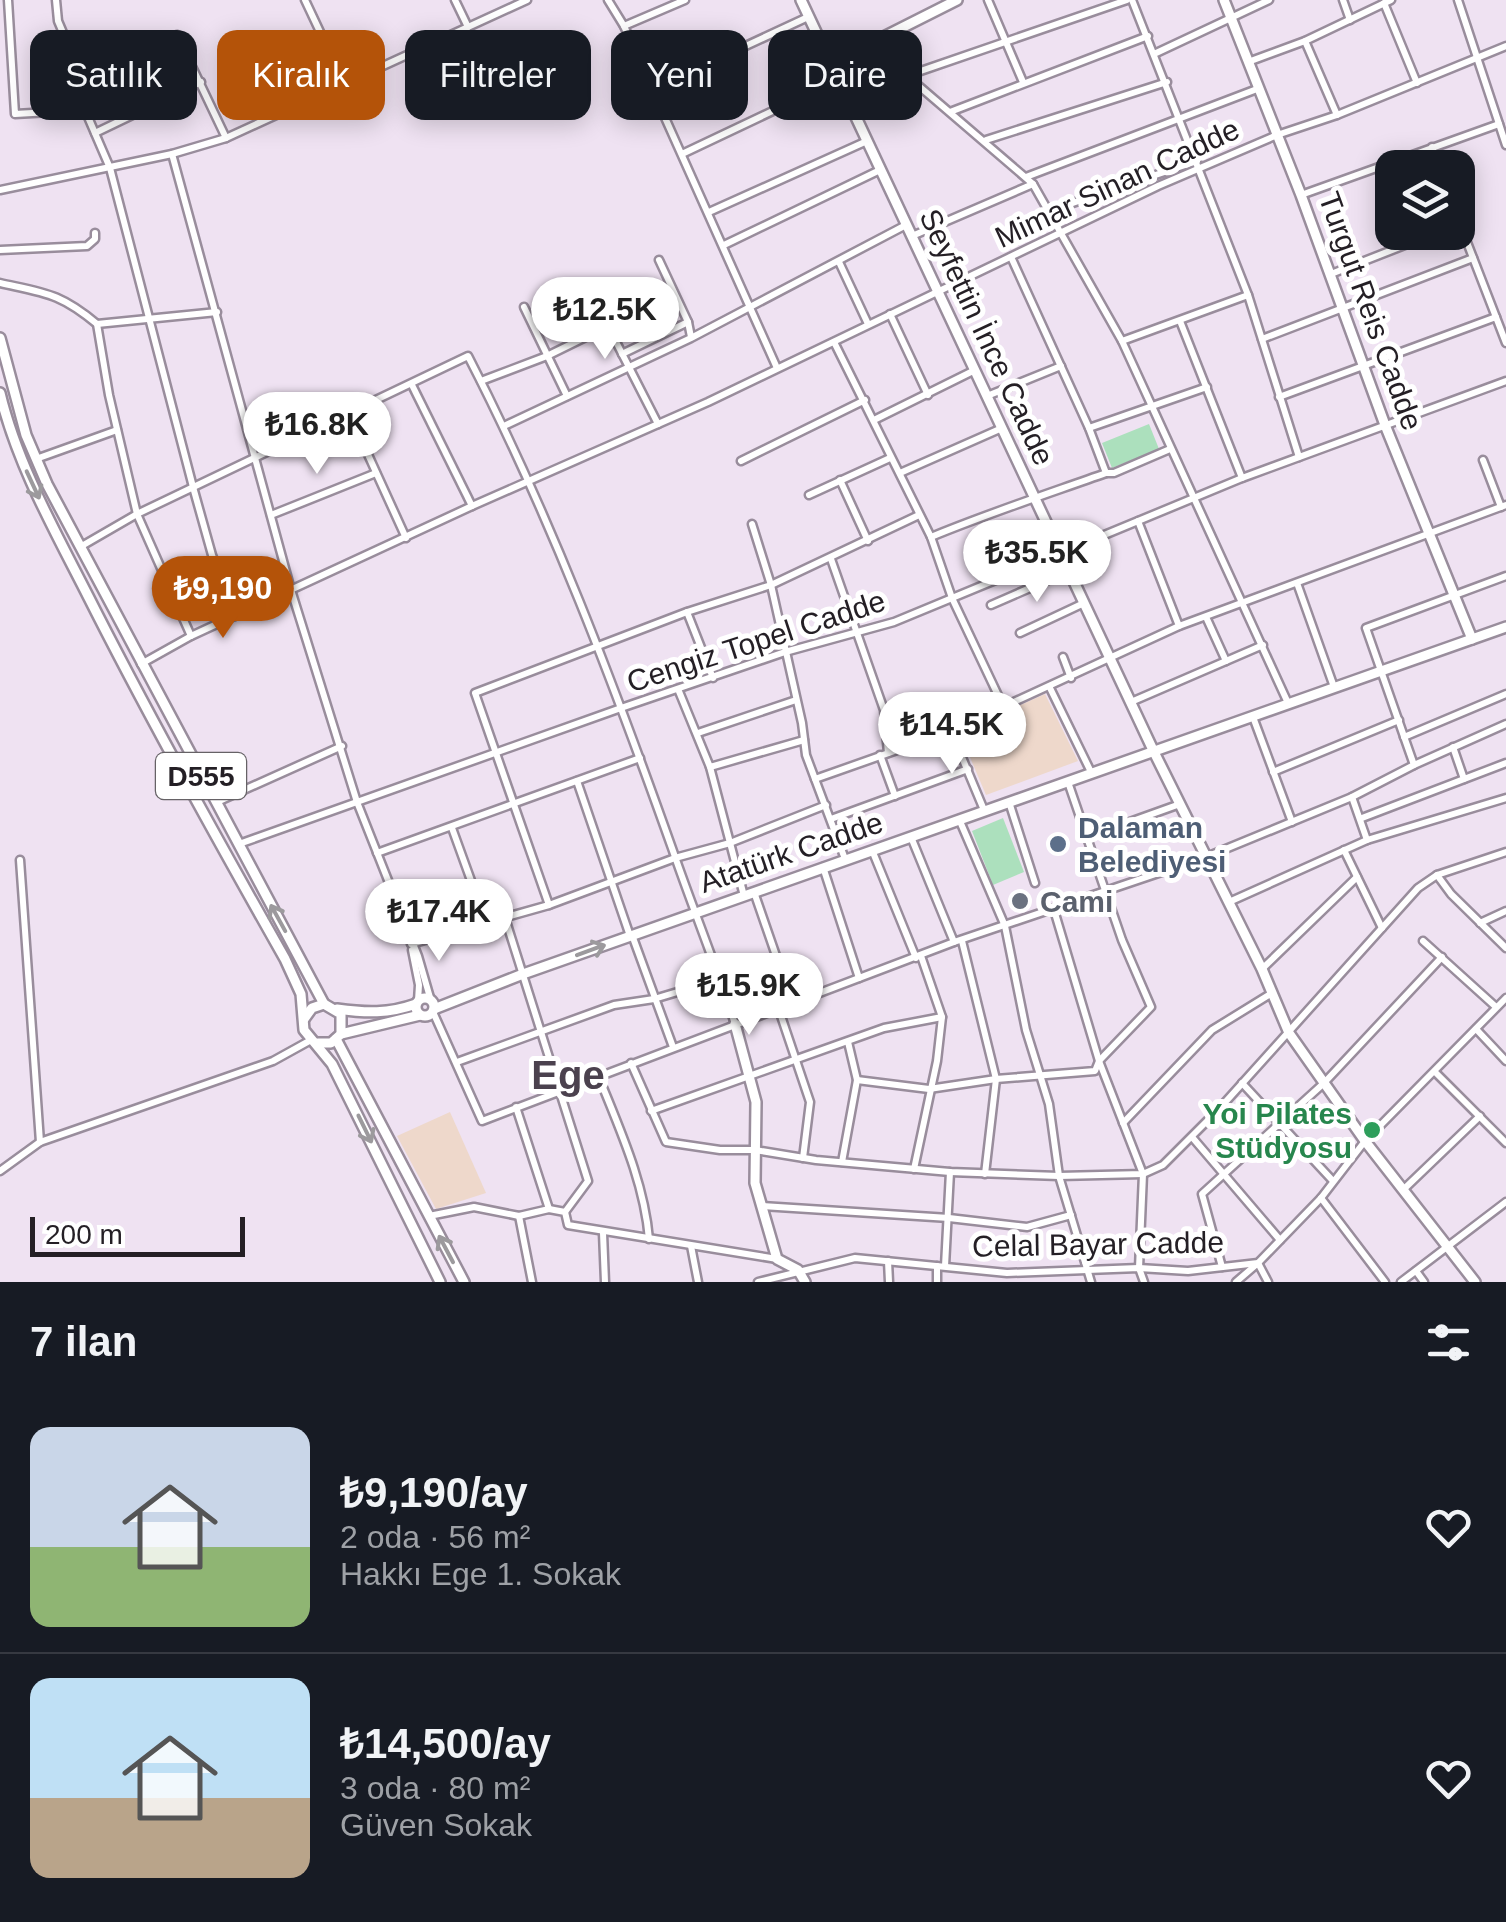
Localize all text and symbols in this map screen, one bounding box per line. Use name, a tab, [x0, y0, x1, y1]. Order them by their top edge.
chip: Satılık	[30, 30, 197, 120]
chip: Kiralık	[217, 30, 385, 120]
chip: Filtreler	[405, 30, 591, 120]
chip: Yeni	[611, 30, 748, 120]
chip: Daire	[768, 30, 922, 120]
street label: Mimar Sinan Cadde	[990, 112, 1244, 254]
map controls	[1375, 150, 1475, 250]
button: layers	[1375, 150, 1475, 250]
street label: Turgut Reis Cadde	[1313, 188, 1429, 434]
street label: Seyfettin İnce Cadde	[913, 204, 1061, 470]
pin: ₺12.5K	[524, 277, 686, 362]
text: ₺12.5K	[553, 291, 657, 327]
pin: ₺16.8K	[236, 392, 398, 477]
text: ₺16.8K	[265, 406, 369, 442]
one-way arrow	[25, 469, 44, 499]
pin: ₺35.5K	[956, 520, 1118, 605]
text: ₺35.5K	[985, 534, 1089, 570]
pin: ₺9,190	[142, 556, 304, 641]
text: ₺9,190	[174, 570, 272, 606]
street label: Cengiz Topel Cadde	[623, 584, 889, 698]
pin: ₺14.5K	[871, 692, 1033, 777]
text: ₺14.5K	[900, 706, 1004, 742]
road number: D555	[156, 753, 246, 799]
street label: Atatürk Cadde	[695, 805, 887, 899]
place label: Dalaman Belediyesi	[1078, 811, 1226, 878]
marker: Dalaman Belediyesi	[1047, 833, 1069, 855]
pin: ₺17.4K	[358, 879, 520, 964]
place label: Cami	[1040, 885, 1113, 918]
marker: Cami	[1009, 890, 1031, 912]
text: ₺17.4K	[387, 893, 491, 929]
one-way arrow	[268, 904, 288, 934]
one-way arrow	[574, 940, 605, 958]
pin: ₺15.9K	[668, 953, 830, 1038]
text: ₺15.9K	[697, 967, 801, 1003]
district label: Ege	[531, 1053, 605, 1097]
place label: Yoi Pilates Stüdyosu	[1202, 1097, 1352, 1164]
one-way arrow	[356, 1113, 375, 1143]
marker: Yoi Pilates Stüdyosu	[1361, 1119, 1383, 1141]
scale bar	[30, 1212, 245, 1256]
text: 200 m	[45, 1219, 123, 1250]
street label: Celal Bayar Cadde	[972, 1225, 1224, 1263]
one-way arrow	[436, 1235, 455, 1264]
icon: filters	[1421, 1315, 1476, 1370]
text: 7 ilan	[30, 1318, 137, 1365]
icon: home	[110, 1467, 230, 1587]
text: ₺9,190/ay	[340, 1469, 528, 1516]
icon: heart	[1421, 1500, 1476, 1555]
text: 2 oda · 56 m²	[340, 1519, 530, 1555]
text: Hakkı Ege 1. Sokak	[340, 1556, 621, 1592]
icon: home	[110, 1718, 230, 1838]
text: ₺14,500/ay	[340, 1720, 551, 1767]
icon: heart	[1421, 1751, 1476, 1806]
text: 3 oda · 80 m²	[340, 1770, 530, 1806]
text: Güven Sokak	[340, 1807, 532, 1843]

